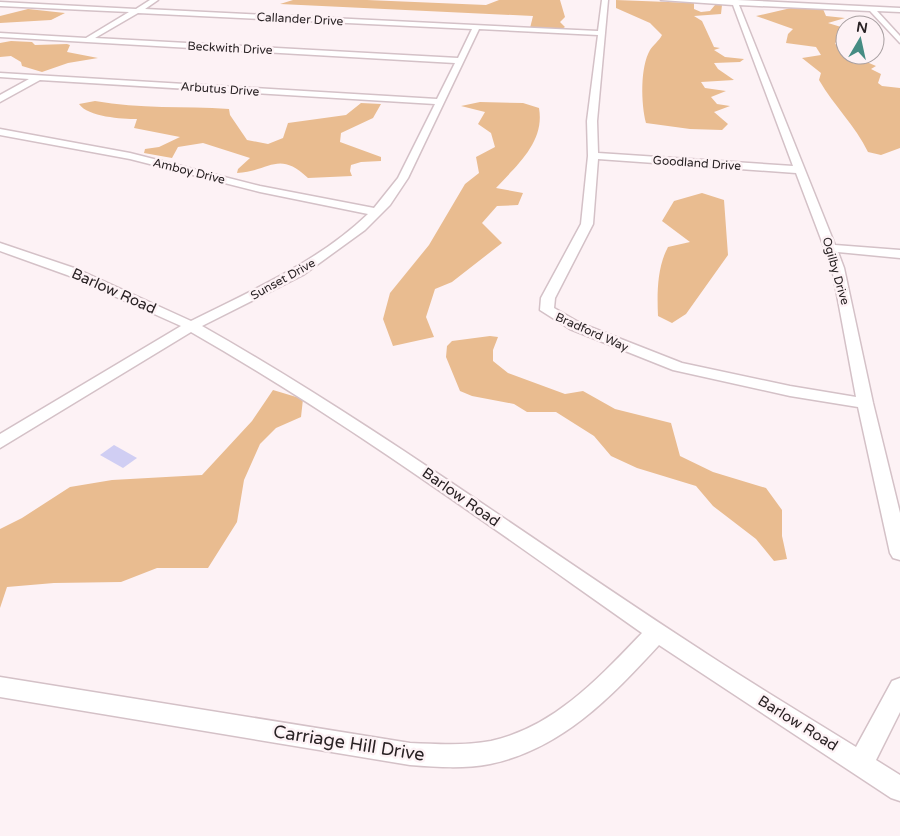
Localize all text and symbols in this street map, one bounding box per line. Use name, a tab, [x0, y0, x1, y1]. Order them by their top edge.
street label: Callander Drive	[256, 10, 344, 28]
north arrow	[835, 15, 885, 65]
text: N	[855, 18, 869, 37]
street label: Beckwith Drive	[187, 39, 273, 57]
street label: Arbutus Drive	[180, 79, 260, 99]
street label: Goodland Drive	[652, 153, 742, 173]
street label: Amboy Drive	[151, 155, 227, 187]
street label: Ogilby Drive	[820, 236, 852, 307]
street label: Sunset Drive	[248, 255, 318, 303]
street label: Barlow Road	[69, 264, 159, 318]
street label: Bradford Way	[553, 310, 631, 355]
street label: Barlow Road	[419, 464, 503, 530]
street label: Barlow Road	[755, 691, 841, 755]
street label: Carriage Hill Drive	[272, 720, 426, 766]

